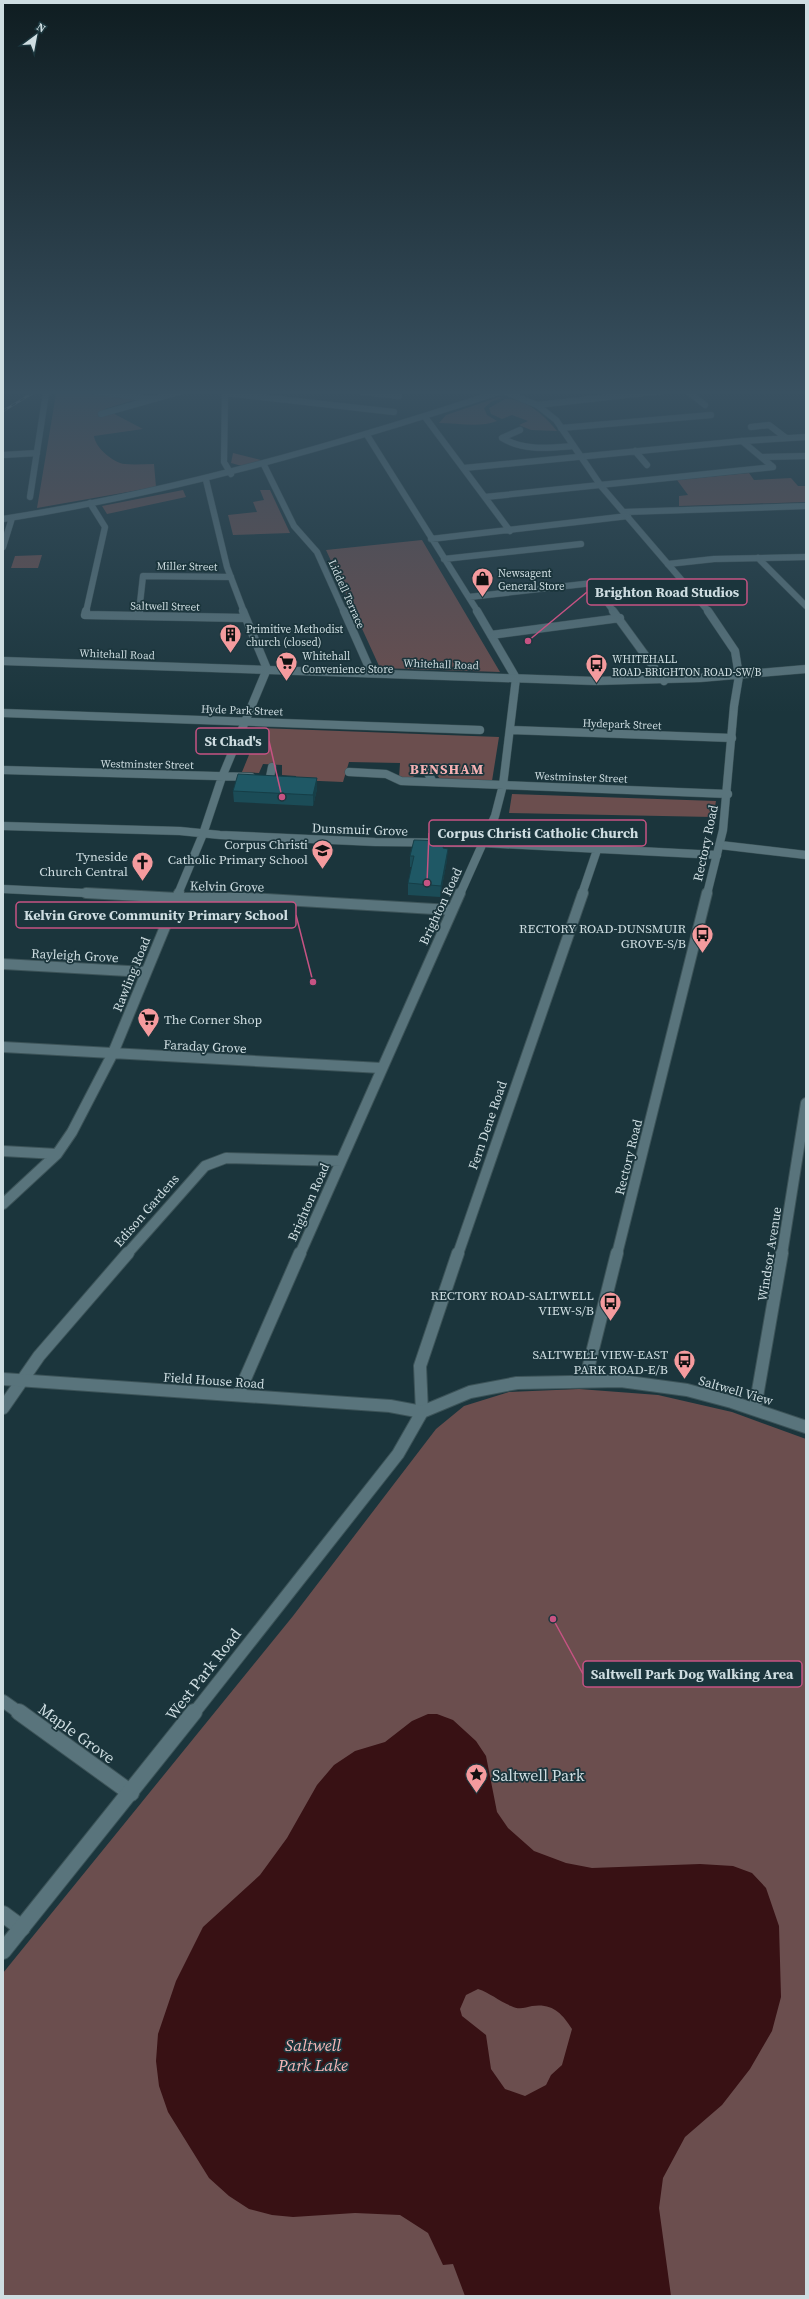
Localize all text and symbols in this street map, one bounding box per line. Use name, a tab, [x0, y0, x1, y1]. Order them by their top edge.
north arrow	[16, 16, 56, 56]
text: N	[34, 19, 48, 36]
street label: Liddell Terrace	[325, 557, 369, 631]
street label: Miller Street	[156, 558, 218, 575]
shop icon: Newsagent General Store	[469, 566, 495, 599]
place label: Newsagent General Store	[498, 566, 565, 594]
callout: Brighton Road Studios	[587, 579, 747, 605]
text: Brighton Road Studios	[595, 582, 740, 602]
street label: Saltwell Street	[130, 598, 200, 615]
building icon: Primitive Methodist church (closed)	[217, 622, 243, 655]
place label: Primitive Methodist church (closed)	[246, 622, 344, 650]
street label: Whitehall Road	[79, 646, 156, 663]
supermarket icon: Whitehall Convenience Store	[273, 649, 299, 682]
place label: Whitehall Convenience Store	[302, 649, 394, 677]
bus stop icon: WHITEHALL ROAD-BRIGHTON ROAD-SW/B	[583, 652, 609, 685]
place label: WHITEHALL ROAD-BRIGHTON ROAD-SW/B	[612, 652, 761, 680]
street label: Whitehall Road	[403, 656, 480, 673]
street label: Hyde Park Street	[201, 702, 284, 719]
street label: Hydepark Street	[582, 716, 662, 733]
callout: St Chad's	[196, 728, 269, 754]
text: St Chad's	[204, 731, 262, 751]
street label: Westminster Street	[100, 756, 194, 773]
district label: BENSHAM	[410, 759, 484, 779]
street label: Westminster Street	[534, 768, 628, 787]
street label: Rectory Road	[689, 803, 722, 883]
street label: Dunsmuir Grove	[312, 819, 409, 840]
callout: Corpus Christi Catholic Church	[429, 820, 646, 846]
text: Corpus Christi Catholic Church	[438, 823, 639, 843]
place label: Corpus Christi Catholic Primary School	[168, 836, 308, 868]
school or university icon: Corpus Christi Catholic Primary School	[310, 838, 336, 871]
place label: Tyneside Church Central	[39, 848, 128, 880]
church icon: Tyneside Church Central	[130, 850, 156, 883]
street label: Brighton Road	[415, 864, 466, 948]
street label: Kelvin Grove	[190, 877, 265, 896]
callout: Kelvin Grove Community Primary School	[16, 902, 296, 928]
text: Kelvin Grove Community Primary School	[24, 905, 289, 925]
place label: RECTORY ROAD-DUNSMUIR GROVE-S/B	[519, 920, 687, 952]
bus stop icon: RECTORY ROAD-DUNSMUIR GROVE-S/B	[689, 922, 715, 955]
street label: Rawling Road	[109, 934, 154, 1014]
street label: Rayleigh Grove	[31, 945, 119, 966]
supermarket icon: The Corner Shop	[136, 1006, 162, 1039]
place label: The Corner Shop	[164, 1011, 262, 1028]
street label: Faraday Grove	[163, 1036, 247, 1057]
street label: Fern Dene Road	[464, 1078, 511, 1172]
street label: Rectory Road	[611, 1117, 646, 1197]
street label: Brighton Road	[284, 1160, 333, 1244]
street label: Edison Gardens	[110, 1170, 183, 1250]
street label: Windsor Avenue	[754, 1205, 785, 1302]
place label: RECTORY ROAD-SALTWELL VIEW-S/B	[430, 1287, 594, 1319]
bus stop icon: RECTORY ROAD-SALTWELL VIEW-S/B	[597, 1289, 623, 1322]
place label: SALTWELL VIEW-EAST PARK ROAD-E/B	[532, 1346, 668, 1378]
bus stop icon: SALTWELL VIEW-EAST PARK ROAD-E/B	[671, 1348, 697, 1381]
street label: Field House Road	[163, 1368, 266, 1393]
street label: Saltwell View	[697, 1372, 775, 1409]
street label: West Park Road	[160, 1623, 246, 1725]
callout: Saltwell Park Dog Walking Area	[583, 1661, 802, 1687]
text: Saltwell Park Dog Walking Area	[591, 1664, 794, 1684]
street label: Maple Grove	[34, 1698, 120, 1768]
place icon: Saltwell Park	[464, 1762, 490, 1795]
place label: Saltwell Park	[492, 1764, 585, 1786]
water label: Saltwell Park Lake	[277, 2033, 348, 2077]

